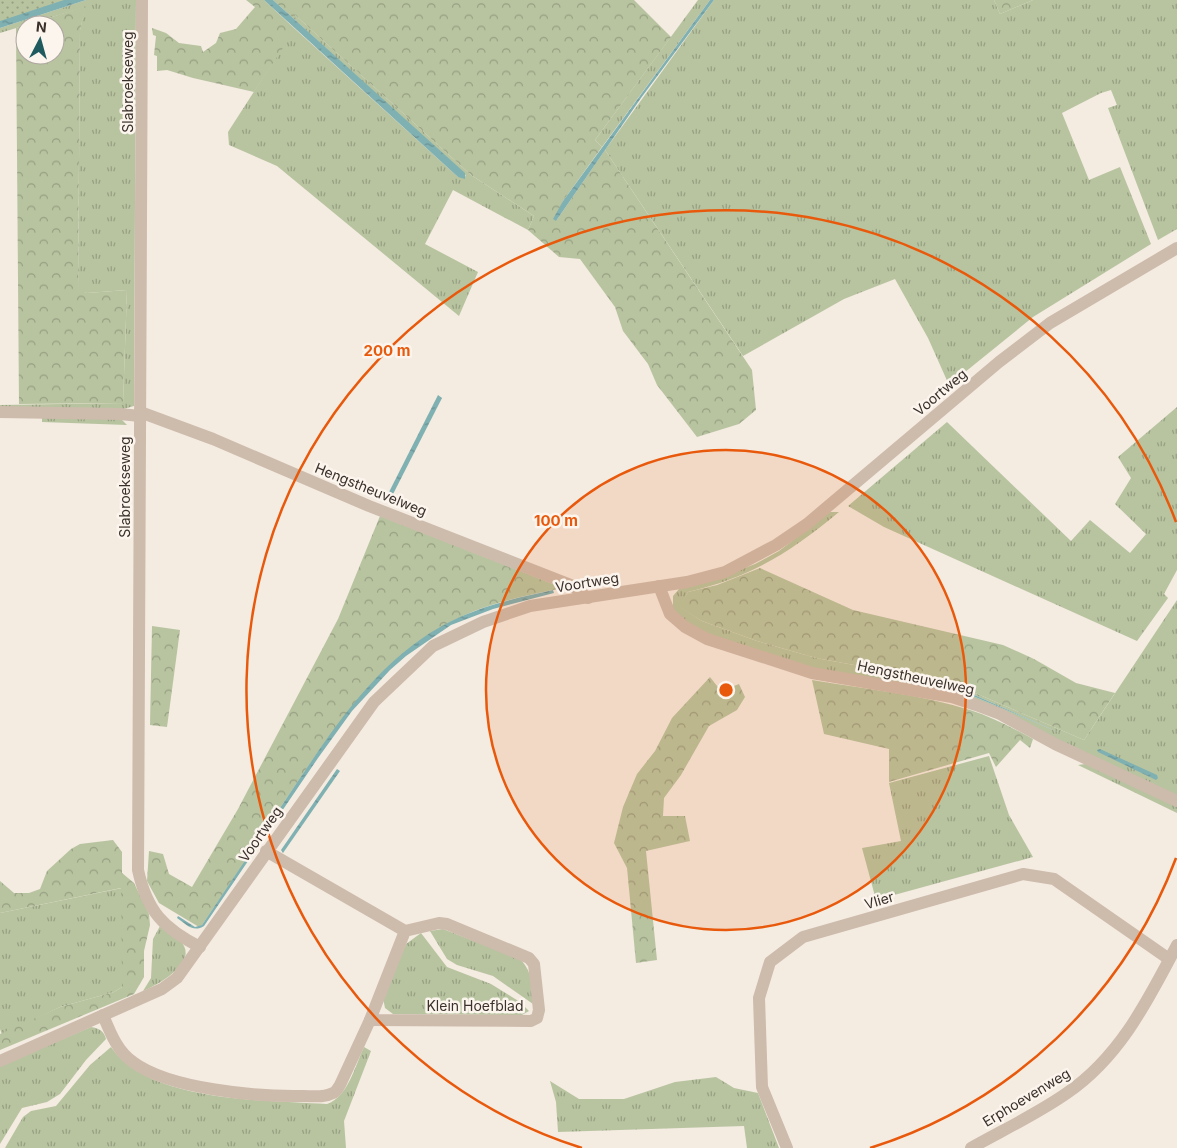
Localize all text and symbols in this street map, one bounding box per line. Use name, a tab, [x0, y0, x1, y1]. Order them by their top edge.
north arrow	[15, 15, 65, 65]
text: N	[35, 18, 48, 36]
street label: Slabroekseweg	[119, 31, 136, 133]
text: 200 m	[364, 341, 410, 360]
street label: Voortweg	[910, 365, 970, 419]
street label: Slabroekseweg	[116, 436, 133, 538]
street label: Hengstheuvelweg	[313, 459, 429, 519]
text: 100 m	[534, 511, 578, 530]
street label: Voortweg	[554, 569, 620, 595]
street label: Hengstheuvelweg	[856, 656, 976, 698]
centre of rings	[717, 681, 735, 699]
street label: Voortweg	[235, 803, 285, 865]
street label: Vlier	[862, 888, 896, 912]
street label: Klein Hoefblad	[426, 997, 524, 1014]
street label: Erphoevenweg	[979, 1064, 1073, 1130]

